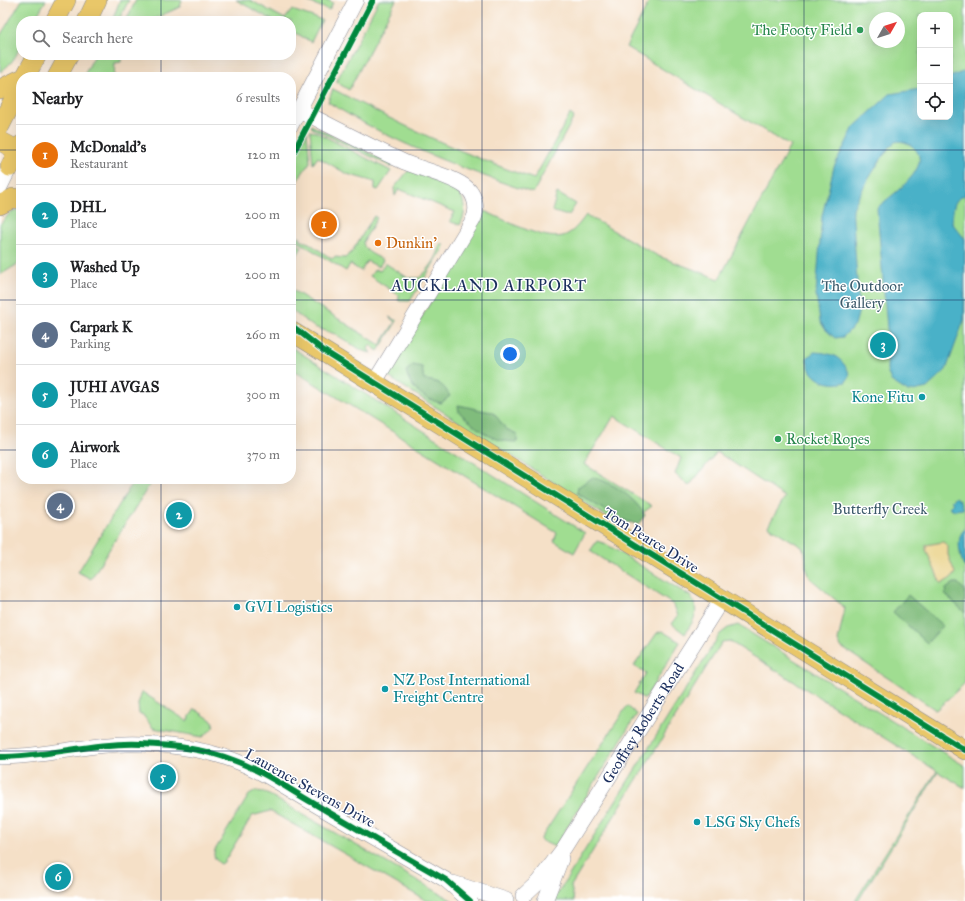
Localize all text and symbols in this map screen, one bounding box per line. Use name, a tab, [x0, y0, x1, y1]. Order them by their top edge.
north arrow	[869, 12, 905, 48]
map controls	[917, 12, 953, 120]
button: +	[917, 12, 953, 48]
search box	[16, 16, 296, 60]
place label: The Footy Field	[752, 21, 852, 39]
marker: The Footy Field	[855, 25, 865, 35]
icon: search	[30, 27, 52, 49]
text: Search here	[62, 29, 133, 47]
button: −	[917, 48, 953, 84]
button: locate	[917, 84, 953, 120]
text: Nearby	[32, 88, 83, 109]
text: 6 results	[236, 90, 280, 106]
text: McDonald's	[70, 138, 146, 156]
text: 1	[42, 147, 48, 163]
text: 120 m	[247, 147, 280, 163]
text: Restaurant	[70, 156, 128, 172]
text: DHL	[70, 198, 106, 216]
text: 2	[42, 207, 48, 223]
text: 200 m	[245, 207, 280, 223]
pin: 1	[311, 209, 337, 239]
text: Place	[70, 216, 97, 232]
place label: Dunkin'	[386, 234, 437, 252]
marker: Dunkin'	[373, 238, 383, 248]
text: Washed Up	[70, 258, 140, 276]
text: 3	[42, 267, 48, 283]
text: 200 m	[245, 267, 280, 283]
district label: AUCKLAND AIRPORT	[390, 275, 587, 296]
text: Place	[70, 276, 97, 292]
park label: The Outdoor Gallery	[821, 277, 903, 312]
text: Carpark K	[70, 318, 132, 336]
text: 4	[41, 327, 49, 343]
text: 260 m	[246, 327, 280, 343]
pin: 3	[870, 330, 896, 360]
text: Parking	[70, 336, 110, 352]
your location	[500, 344, 520, 364]
text: JUHI AVGAS	[70, 378, 159, 396]
text: 5	[42, 387, 48, 403]
text: 300 m	[246, 387, 280, 403]
place label: Kone Fitu	[851, 388, 914, 406]
marker: Kone Fitu	[917, 392, 927, 402]
text: Place	[70, 396, 97, 412]
place label: Rocket Ropes	[786, 430, 869, 448]
marker: Rocket Ropes	[773, 434, 783, 444]
text: Airwork	[70, 438, 120, 456]
text: 6	[42, 447, 48, 463]
text: 370 m	[247, 447, 280, 463]
text: Place	[70, 456, 97, 472]
pin: 4	[47, 491, 73, 521]
pin: 2	[166, 500, 192, 530]
park label: Butterfly Creek	[833, 500, 927, 518]
street label: Tom Pearce Drive	[600, 503, 702, 577]
place label: GVI Logistics	[245, 598, 333, 616]
marker: GVI Logistics	[232, 602, 242, 612]
street label: Geoffrey Roberts Road	[598, 659, 688, 787]
place label: NZ Post International Freight Centre	[393, 671, 531, 706]
marker: NZ Post International Freight Centre	[380, 684, 390, 694]
street label: Laurence Stevens Drive	[242, 745, 378, 831]
pin: 5	[150, 762, 176, 792]
place label: LSG Sky Chefs	[705, 813, 800, 831]
marker: LSG Sky Chefs	[692, 817, 702, 827]
pin: 6	[45, 862, 71, 892]

